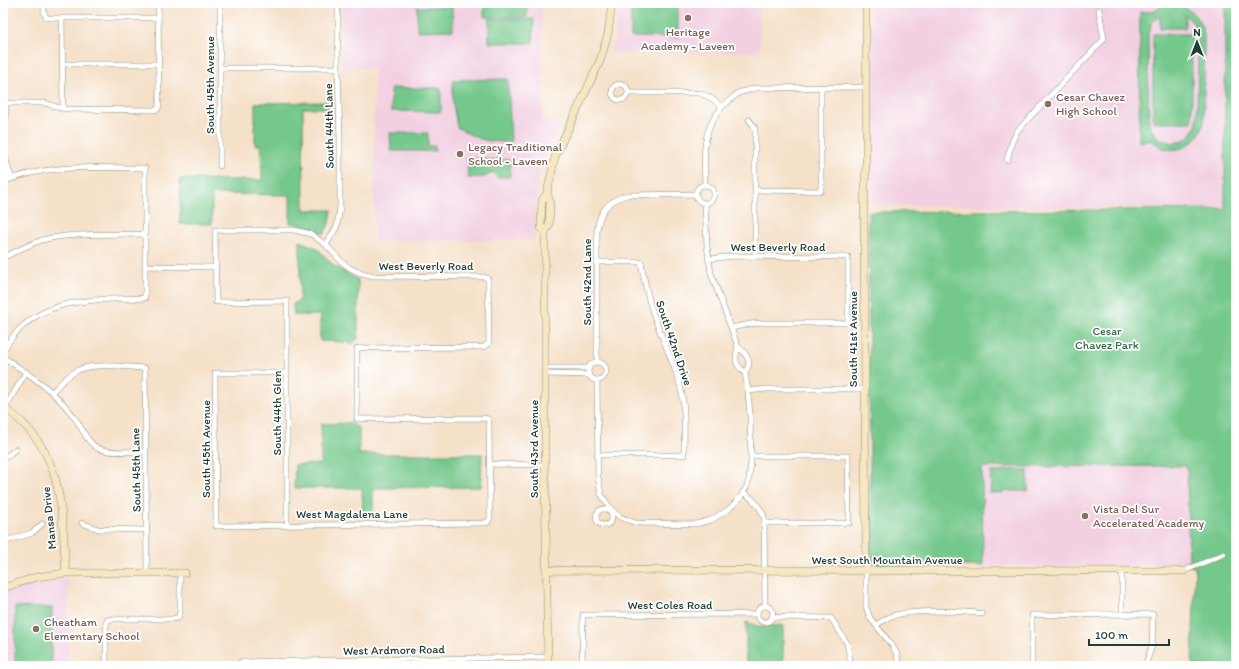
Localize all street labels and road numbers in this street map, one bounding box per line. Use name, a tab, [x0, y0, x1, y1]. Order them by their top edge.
street label: South 45th Avenue	[203, 36, 217, 134]
street label: South 44th Lane	[321, 83, 337, 169]
street label: South 42nd Lane	[580, 238, 594, 325]
street label: West Beverly Road	[730, 240, 826, 254]
street label: West Beverly Road	[378, 259, 474, 273]
street label: South 41st Avenue	[846, 291, 860, 387]
street label: South 42nd Drive	[653, 299, 695, 388]
street label: South 44th Glen	[270, 370, 284, 456]
street label: South 43rd Avenue	[527, 399, 541, 498]
street label: South 45th Avenue	[199, 400, 213, 498]
street label: South 45th Lane	[128, 427, 144, 512]
street label: Mansa Drive	[39, 486, 59, 550]
street label: West Magdalena Lane	[296, 507, 408, 521]
street label: West South Mountain Avenue	[811, 553, 963, 567]
street label: West Coles Road	[628, 598, 713, 612]
street label: West Ardmore Road	[343, 642, 446, 658]

